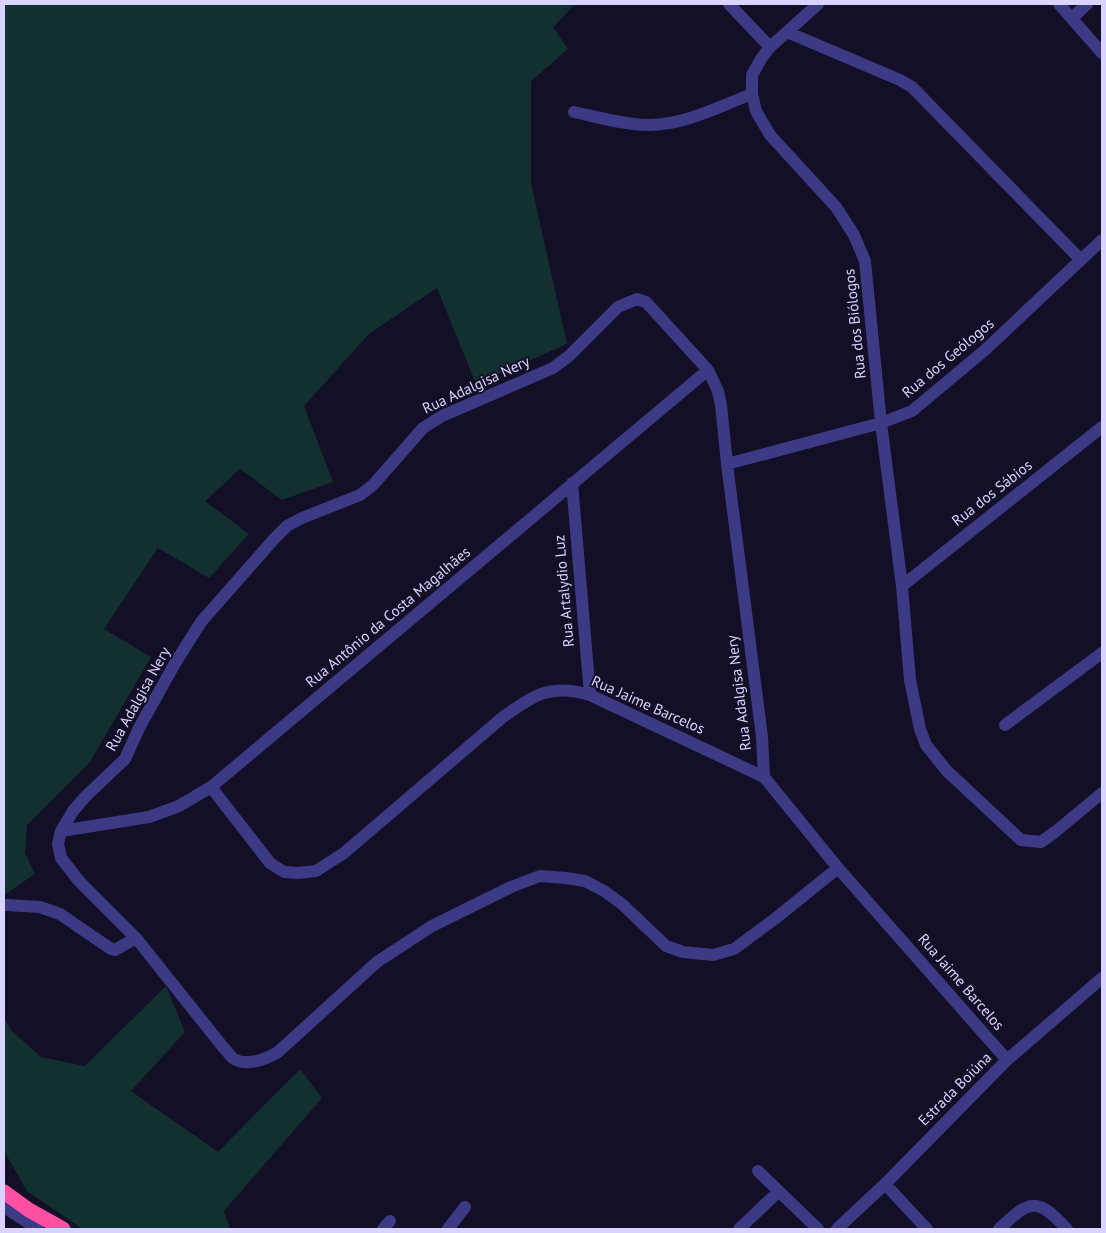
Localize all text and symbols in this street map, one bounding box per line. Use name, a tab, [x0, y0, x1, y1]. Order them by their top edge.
street label: Rua dos Biólogos	[839, 268, 870, 380]
street label: Rua dos Geólogos	[898, 314, 998, 402]
street label: Rua Adalgisa Nery	[419, 351, 532, 418]
street label: Rua dos Sábios	[948, 455, 1036, 530]
street label: Rua Artalydio Luz	[549, 534, 578, 648]
street label: Rua Antônio da Costa Magalhães	[301, 542, 474, 691]
street label: Rua Adalgisa Nery	[722, 634, 755, 752]
street label: Rua Adalgisa Nery	[101, 643, 174, 754]
street label: Rua Jaime Barcelos	[589, 671, 708, 738]
street label: Rua Jaime Barcelos	[914, 929, 1009, 1034]
street label: Estrada Boiúna	[914, 1048, 995, 1129]

